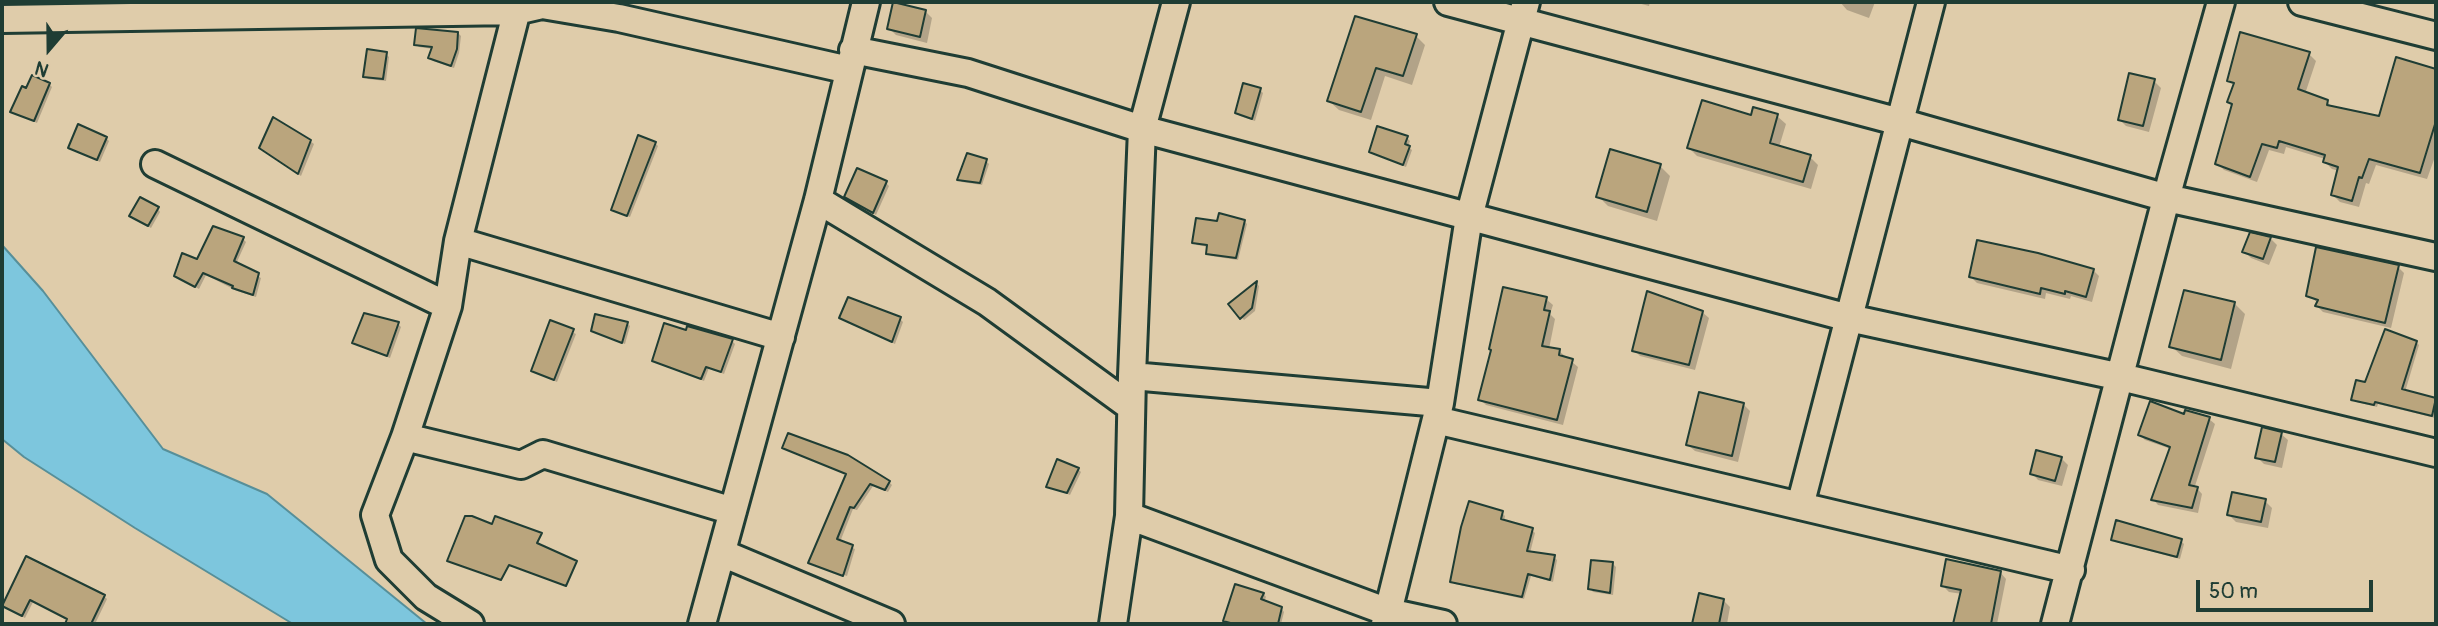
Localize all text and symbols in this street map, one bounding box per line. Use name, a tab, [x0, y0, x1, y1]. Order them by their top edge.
north arrow	[14, 14, 84, 84]
text: N	[32, 55, 52, 82]
scale bar	[2200, 566, 2377, 610]
text: 50 m	[2209, 578, 2258, 605]

